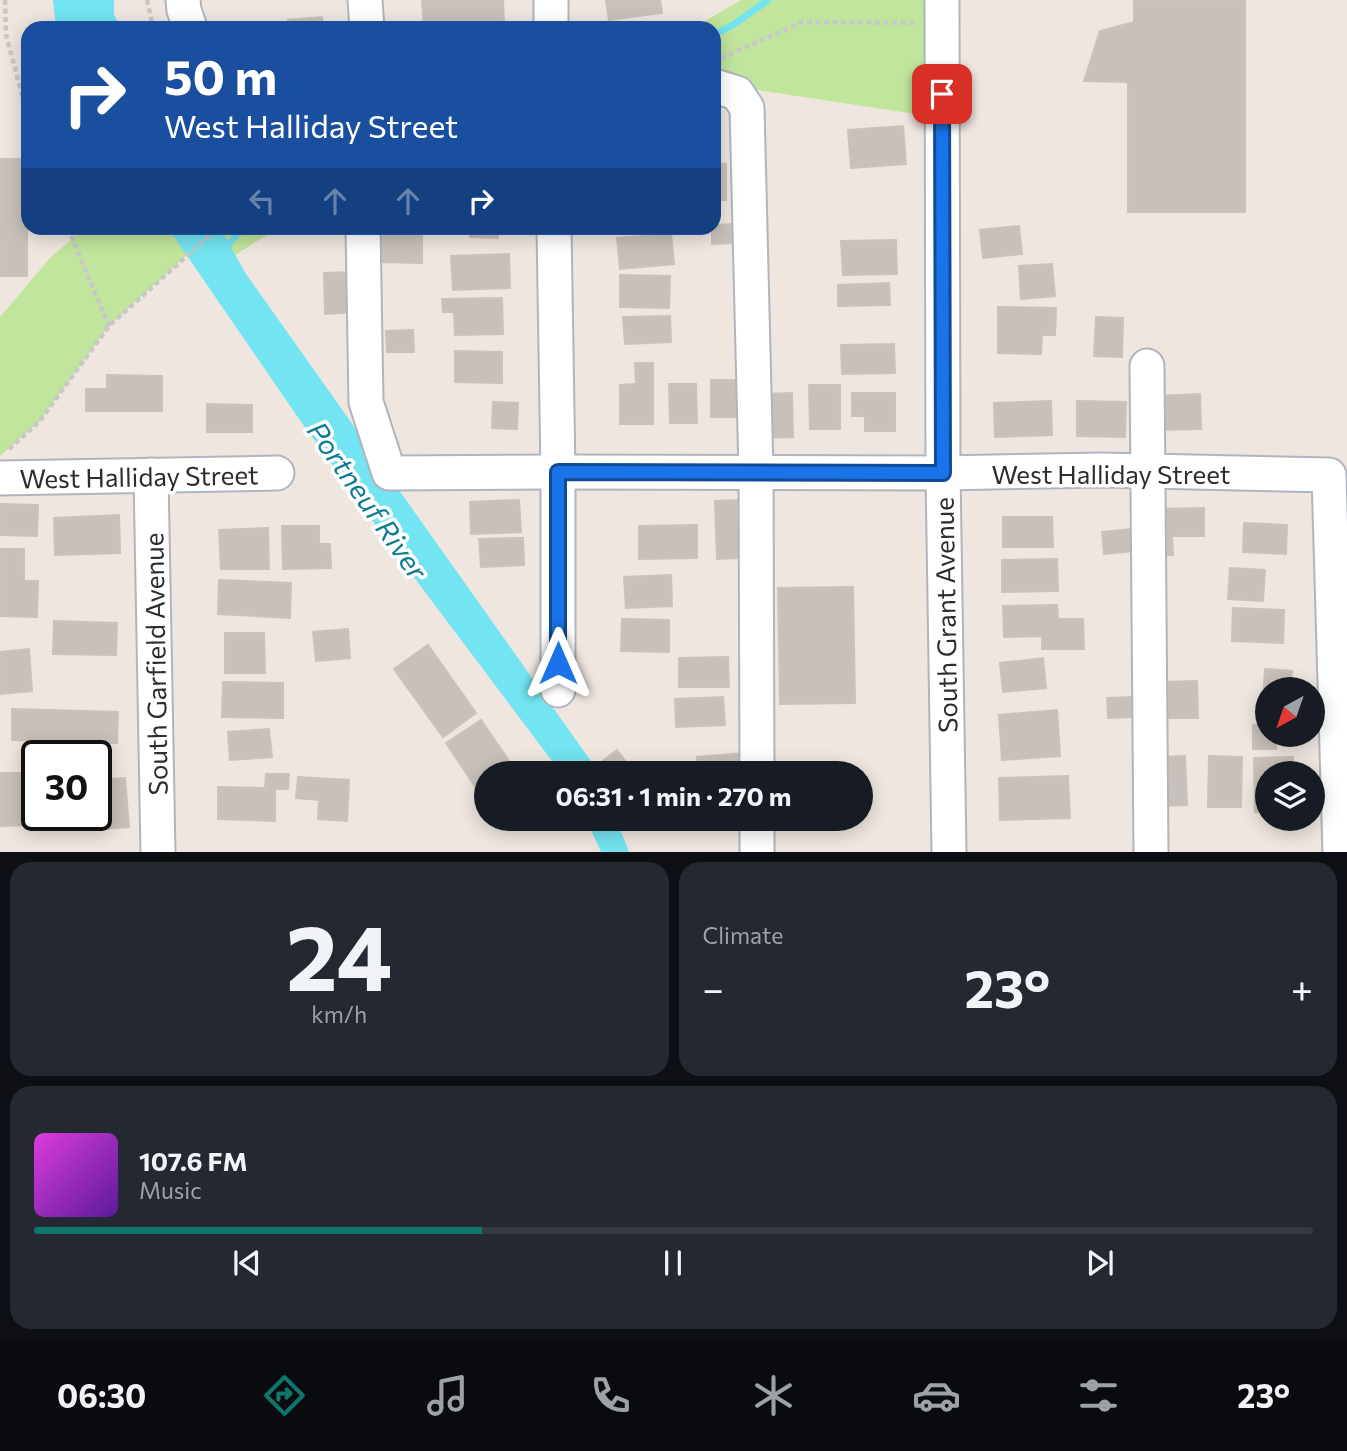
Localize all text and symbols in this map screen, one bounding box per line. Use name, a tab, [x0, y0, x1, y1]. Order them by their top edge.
text: 50 m	[164, 45, 277, 105]
icon: right	[49, 49, 140, 140]
pin	[912, 64, 972, 124]
icon: arrive	[923, 75, 961, 113]
text: West Halliday Street	[164, 105, 458, 145]
icon: left	[243, 182, 281, 220]
icon: ahead	[316, 182, 354, 220]
icon: ahead	[389, 182, 427, 220]
icon: right	[462, 182, 500, 220]
water label: Portneuf River	[301, 414, 436, 586]
street label: West Halliday Street	[19, 458, 259, 494]
street label: West Halliday Street	[991, 458, 1231, 489]
street label: South Grant Avenue	[927, 497, 963, 733]
street label: South Garfield Avenue	[137, 532, 173, 796]
position arrow	[521, 626, 595, 700]
north arrow	[1255, 677, 1325, 747]
map controls	[1255, 677, 1325, 831]
speed limit sign: 30	[21, 740, 112, 831]
button: layers	[1255, 761, 1325, 831]
text: 06:31 · 1 min · 270 m	[555, 780, 792, 811]
text: 24	[286, 898, 392, 1010]
text: Climate	[703, 921, 784, 949]
text: 23°	[964, 955, 1050, 1019]
text: −	[703, 964, 724, 1011]
text: +	[1291, 964, 1313, 1011]
text: km/h	[311, 1000, 367, 1028]
text: 107.6 FM	[139, 1145, 248, 1176]
text: Music	[139, 1176, 202, 1204]
icon: previous	[228, 1244, 266, 1282]
icon: pause	[654, 1244, 692, 1282]
icon: next	[1081, 1244, 1119, 1282]
icon: directions	[260, 1371, 309, 1420]
icon: music	[423, 1371, 472, 1420]
icon: phone	[586, 1371, 635, 1420]
icon: climate	[749, 1371, 798, 1420]
icon: car	[912, 1371, 961, 1420]
icon: filters	[1074, 1371, 1123, 1420]
text: 06:30	[57, 1375, 146, 1415]
text: 23°	[1237, 1375, 1290, 1415]

